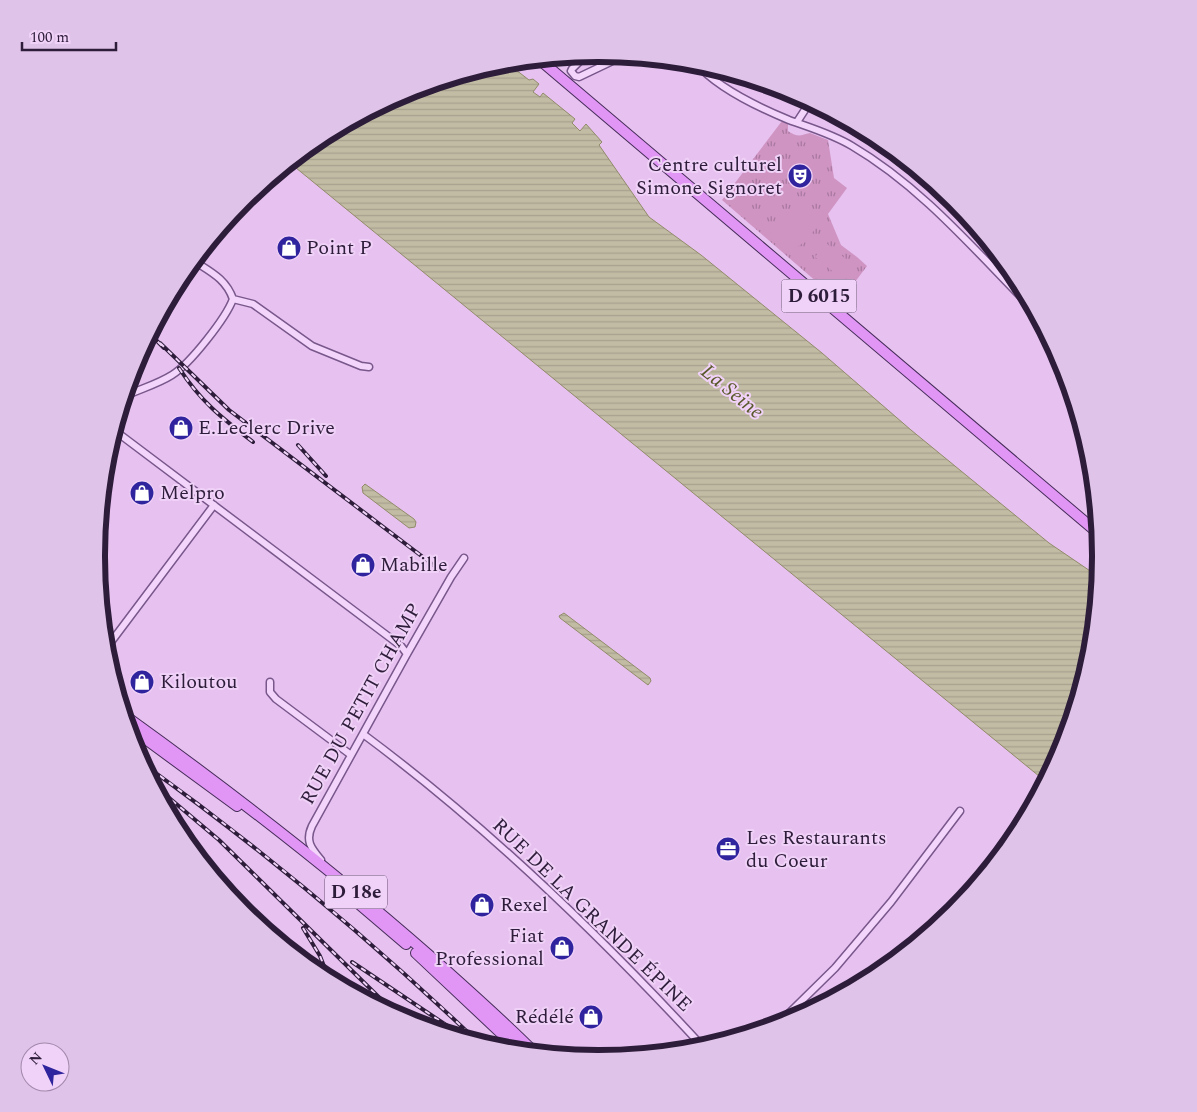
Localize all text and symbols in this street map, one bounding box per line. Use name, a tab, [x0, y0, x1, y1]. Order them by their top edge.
scale bar	[22, 20, 116, 52]
text: 100 m	[30, 26, 69, 49]
place label: Centre culturel Simone Signoret	[636, 150, 782, 203]
theatre icon: Centre culturel Simone Signoret	[787, 163, 813, 189]
place label: Point P	[306, 233, 372, 263]
shop icon: Point P	[276, 235, 302, 261]
road number: D 6015	[782, 280, 856, 312]
water label: La Seine	[693, 356, 771, 428]
place label: E.Leclerc Drive	[198, 413, 335, 443]
shop icon: E.Leclerc Drive	[168, 415, 194, 441]
place label: Melpro	[160, 478, 225, 508]
shop icon: Melpro	[129, 480, 155, 506]
place label: Mabille	[380, 550, 448, 580]
shop icon: Mabille	[350, 552, 376, 578]
street label: RUE DU PETIT CHAMP	[293, 598, 429, 810]
place label: Kiloutou	[160, 667, 237, 697]
shop icon: Kiloutou	[129, 669, 155, 695]
street label: RUE DE LA GRANDE ÉPINE	[485, 811, 699, 1019]
place label: Les Restaurants du Coeur	[746, 823, 887, 876]
office icon: Les Restaurants du Coeur	[715, 836, 741, 862]
road number: D 18e	[325, 876, 387, 909]
place label: Rexel	[500, 890, 548, 920]
shop icon: Rexel	[469, 892, 495, 918]
place label: Fiat Professional	[435, 921, 544, 974]
shop icon: Fiat Professional	[549, 935, 575, 961]
place label: Rédélé	[515, 1002, 574, 1032]
shop icon: Rédélé	[578, 1004, 604, 1030]
north arrow	[20, 1042, 70, 1092]
text: N	[24, 1047, 47, 1070]

